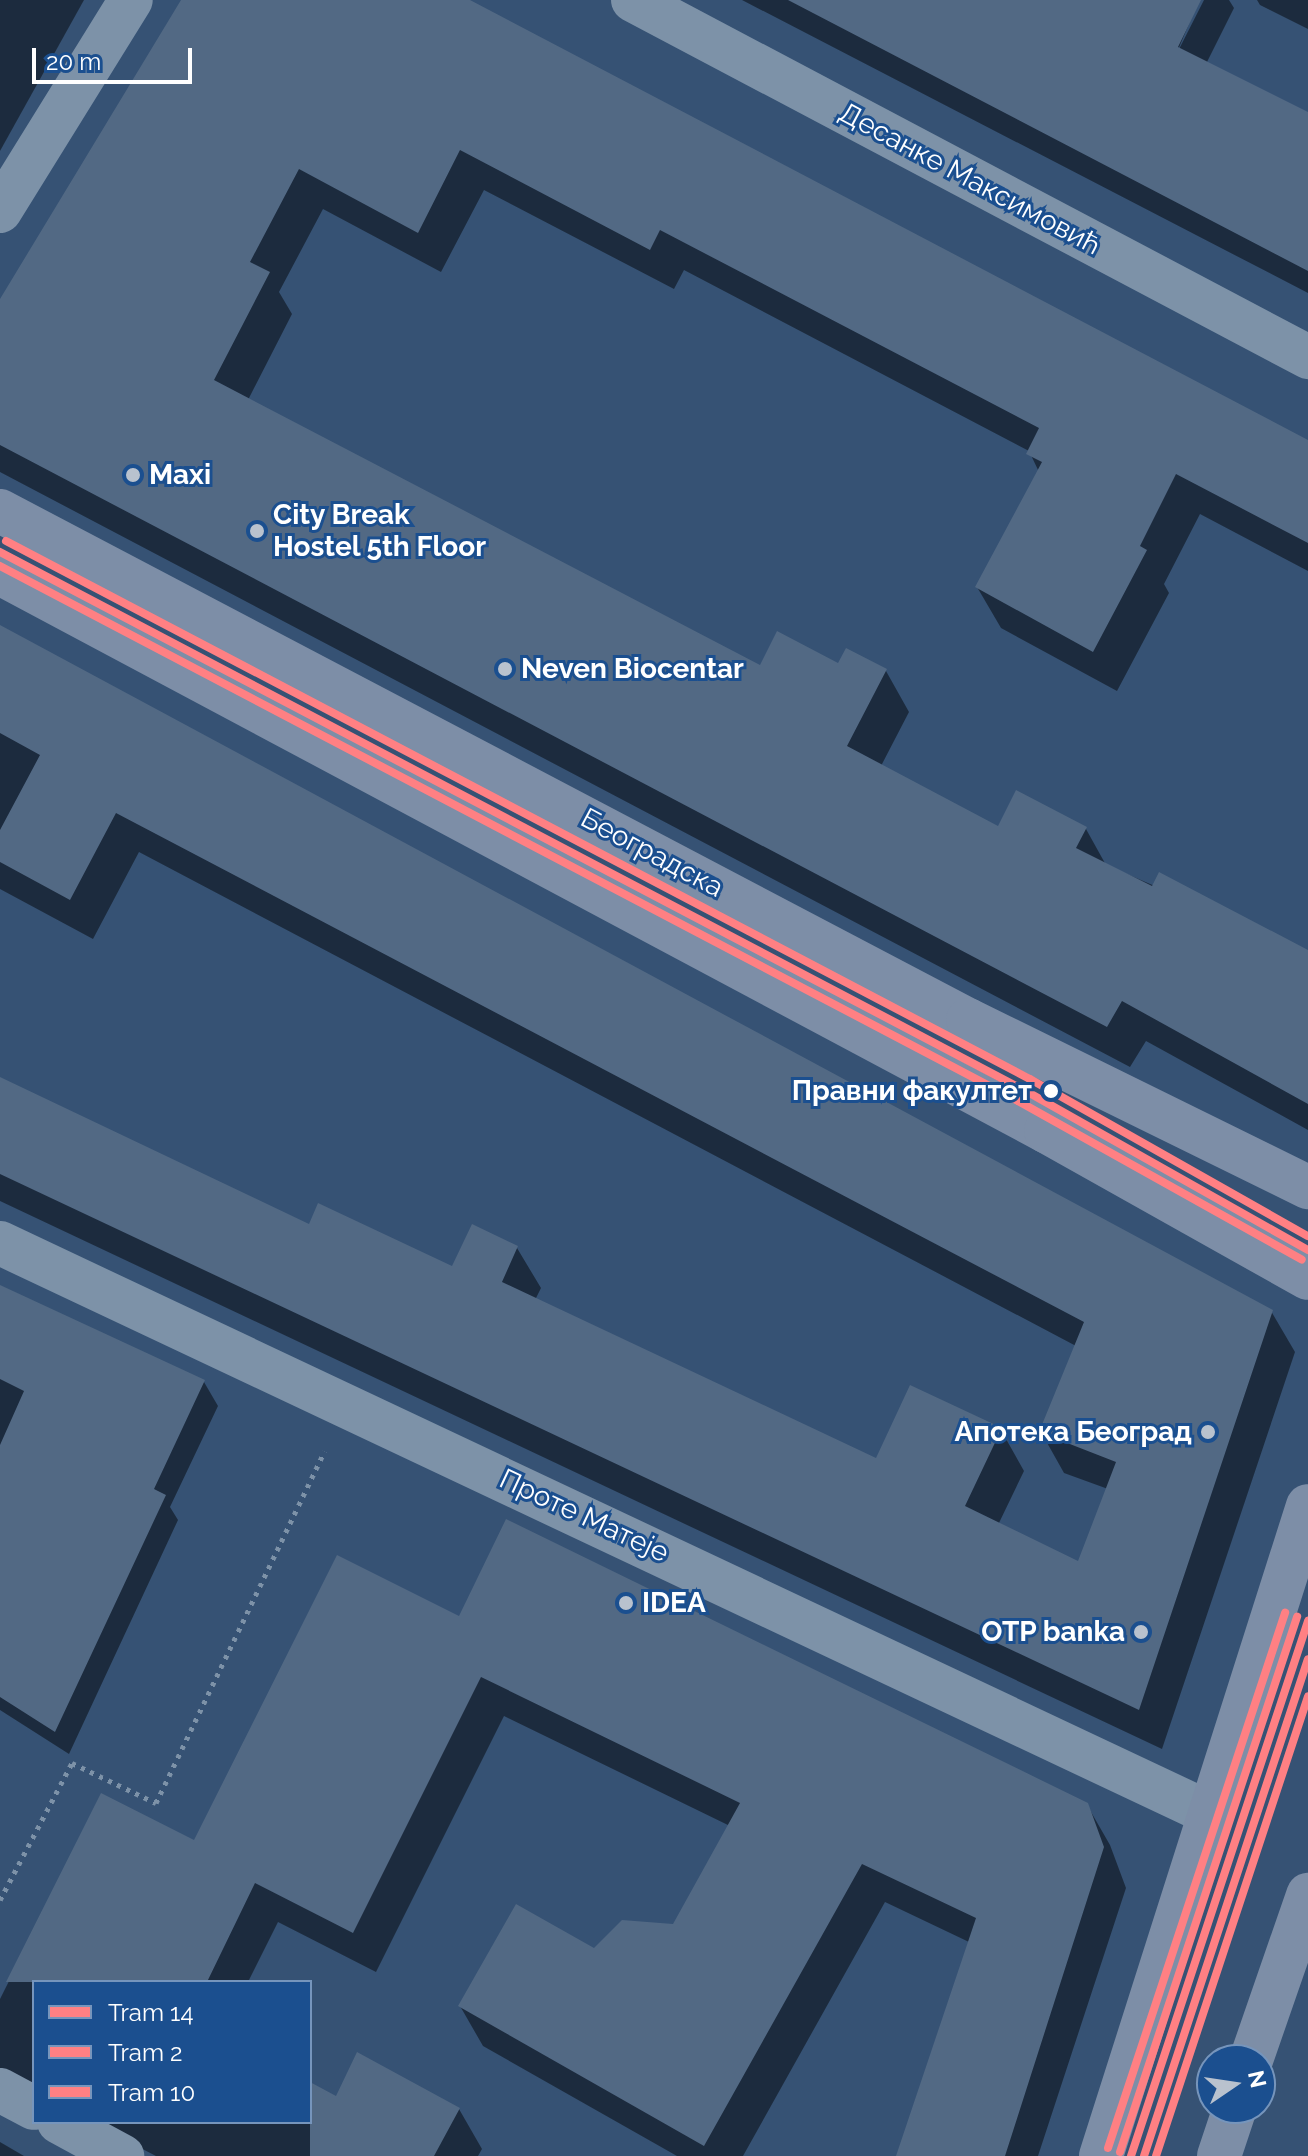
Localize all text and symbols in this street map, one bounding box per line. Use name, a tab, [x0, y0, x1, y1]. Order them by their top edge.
scale bar	[36, 32, 196, 82]
text: 20 m	[46, 47, 101, 76]
street label: Десанке Максимовић	[833, 96, 1107, 262]
place label: Maxi	[149, 458, 211, 492]
marker: Maxi	[124, 466, 142, 484]
place label: City Break Hostel 5th Floor	[273, 498, 487, 564]
marker: City Break Hostel 5th Floor	[248, 522, 266, 540]
place label: Neven Biocentar	[521, 652, 744, 686]
marker: Neven Biocentar	[496, 660, 514, 678]
street label: Београдска	[575, 801, 729, 905]
place label: Правни факултет	[792, 1074, 1032, 1108]
marker: Правни факултет	[1039, 1079, 1063, 1103]
place label: Апотека Београд	[955, 1415, 1192, 1449]
marker: Апотека Београд	[1199, 1423, 1217, 1441]
street label: Проте Матеје	[494, 1462, 674, 1570]
place label: IDEA	[642, 1586, 706, 1620]
marker: IDEA	[617, 1594, 635, 1612]
place label: OTP banka	[981, 1615, 1125, 1649]
marker: OTP banka	[1132, 1623, 1150, 1641]
legend	[32, 1980, 312, 2124]
text: Tram 14	[108, 1998, 194, 2027]
text: Tram 2	[108, 2038, 183, 2067]
north arrow	[1196, 2044, 1276, 2124]
text: N	[1243, 2068, 1272, 2090]
text: Tram 10	[108, 2078, 195, 2107]

